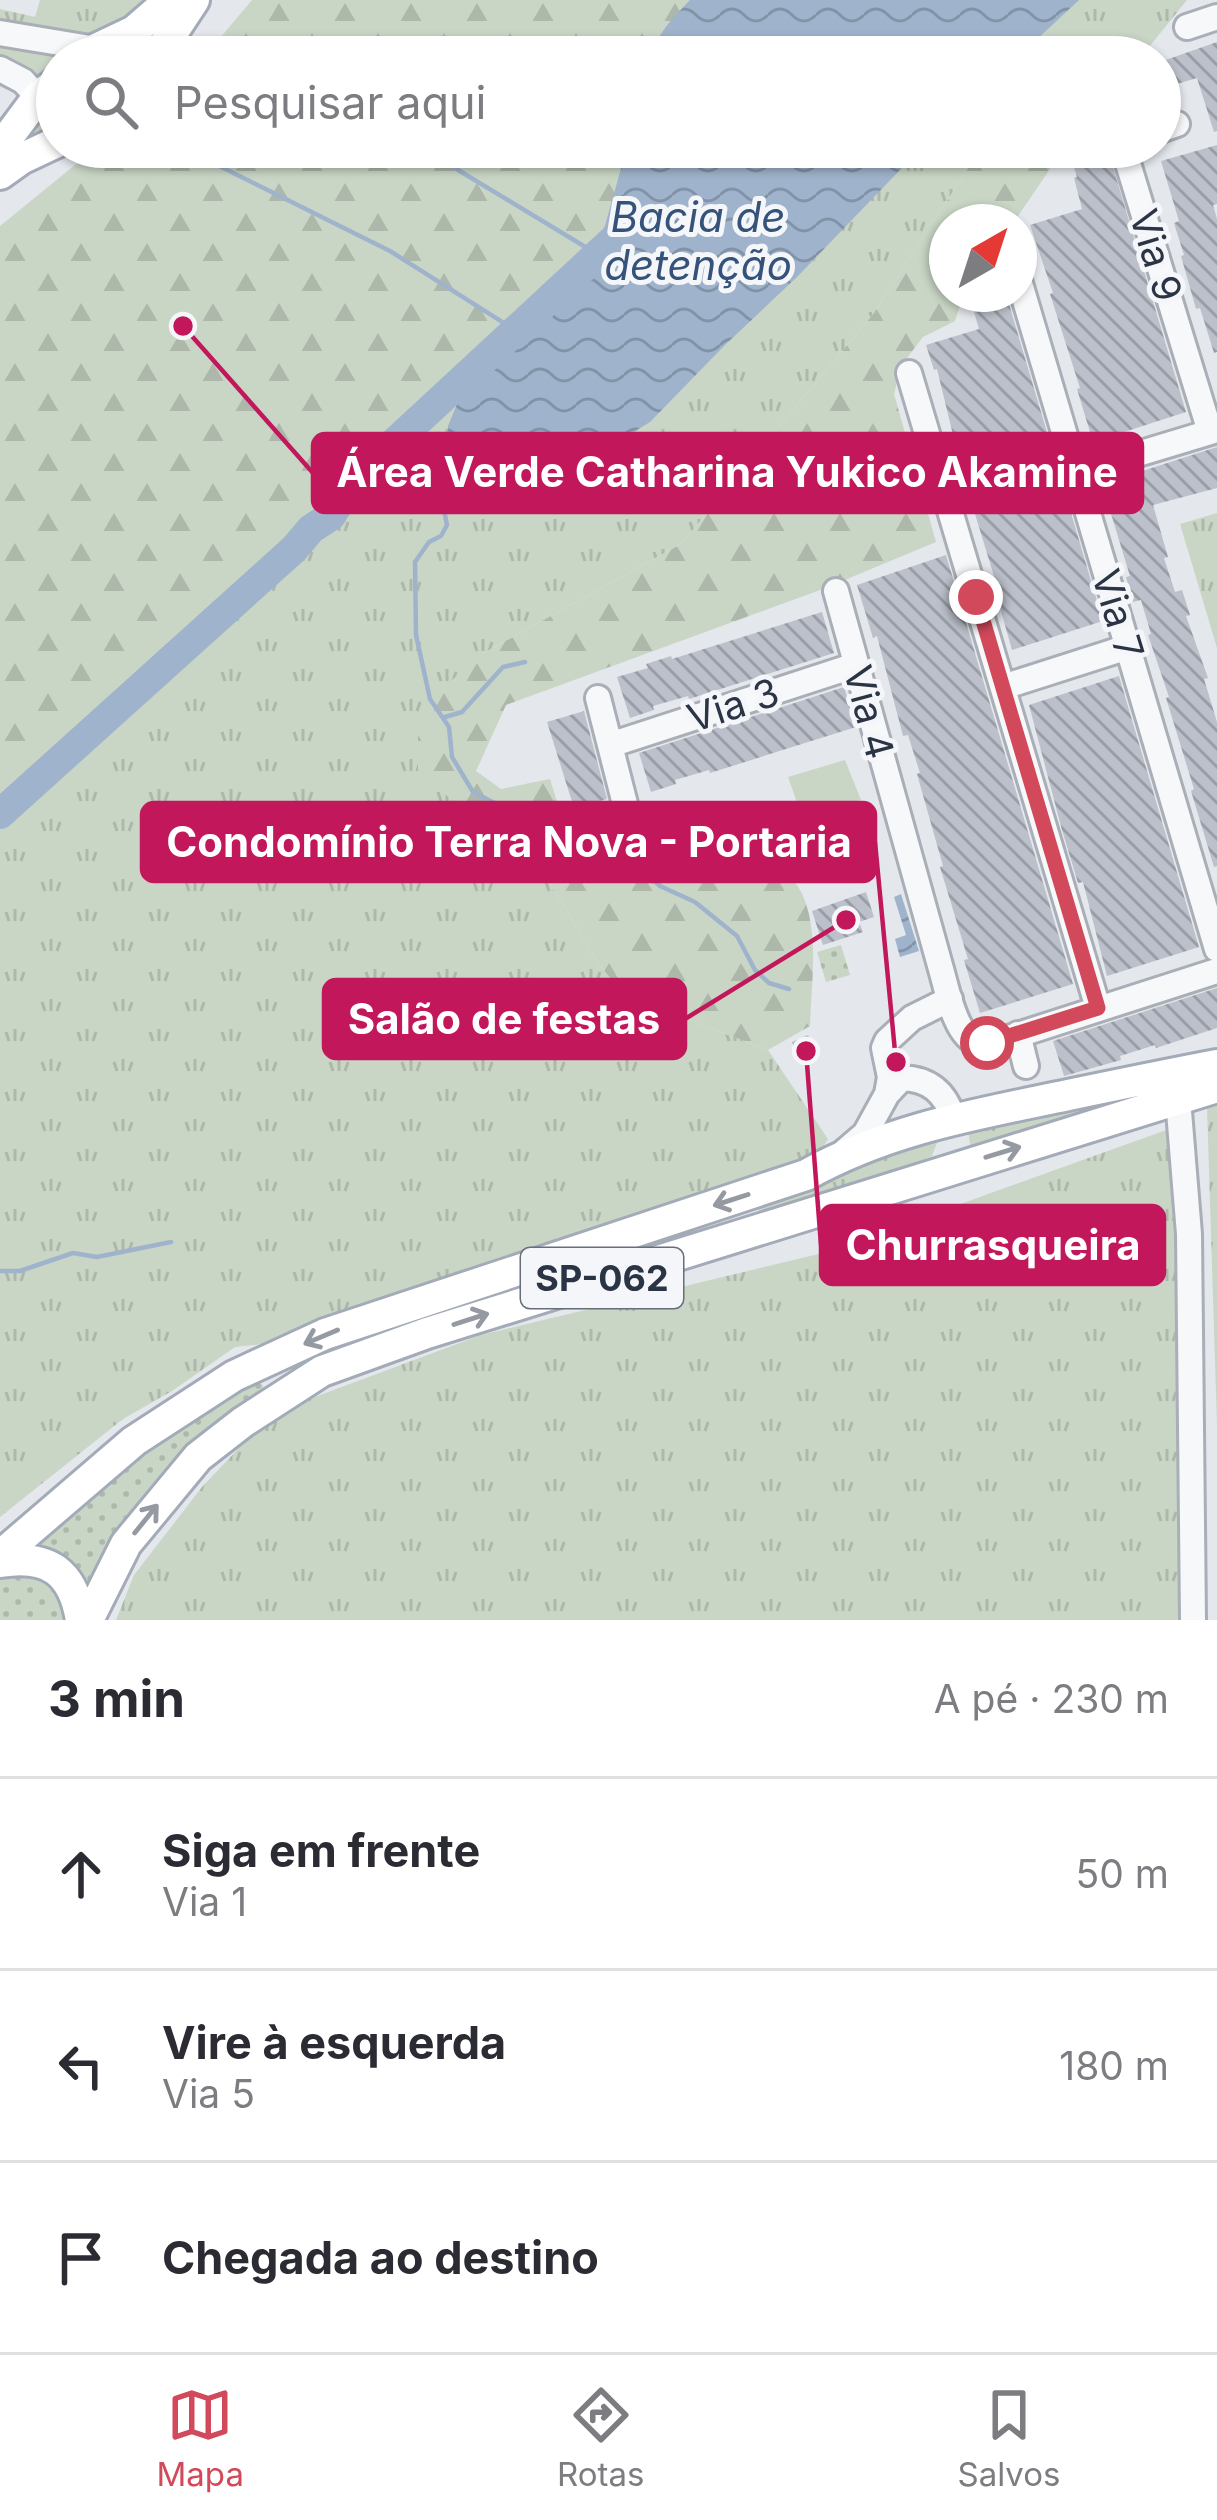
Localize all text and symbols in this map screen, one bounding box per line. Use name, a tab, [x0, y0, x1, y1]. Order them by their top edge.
search box	[36, 36, 1181, 168]
icon: search	[78, 69, 144, 135]
text: Pesquisar aqui	[174, 75, 487, 130]
water label: Bacia de detenção	[604, 191, 792, 290]
street label: Via 9	[1120, 203, 1193, 306]
north arrow	[929, 204, 1037, 312]
callout: Área Verde Catharina Yukico Akamine	[313, 434, 1142, 512]
text: Área Verde Catharina Yukico Akamine	[336, 446, 1118, 497]
street label: Via 7	[1083, 563, 1154, 664]
route end	[949, 570, 1003, 624]
street label: Via 4	[835, 660, 904, 764]
street label: Via 3	[681, 668, 784, 741]
callout: Condomínio Terra Nova - Portaria	[142, 803, 875, 881]
text: Condomínio Terra Nova - Portaria	[166, 816, 852, 867]
callout: Salão de festas	[324, 980, 685, 1058]
text: Salão de festas	[348, 993, 660, 1044]
route start	[960, 1016, 1014, 1070]
one-way arrow	[984, 1140, 1022, 1162]
one-way arrow	[713, 1190, 751, 1212]
callout: Churrasqueira	[821, 1206, 1164, 1284]
text: Churrasqueira	[845, 1219, 1141, 1270]
road number: SP-062	[521, 1248, 683, 1308]
one-way arrow	[451, 1307, 489, 1329]
one-way arrow	[303, 1328, 340, 1349]
one-way arrow	[132, 1504, 159, 1535]
text: 3 min	[48, 1668, 185, 1729]
text: A pé · 230 m	[934, 1675, 1169, 1722]
text: Siga em frente	[162, 1823, 480, 1878]
icon: ahead	[48, 1841, 114, 1907]
text: 50 m	[1076, 1850, 1169, 1897]
text: Via 1	[162, 1878, 247, 1925]
text: Vire à esquerda	[162, 2015, 506, 2070]
icon: left	[48, 2033, 114, 2099]
text: 180 m	[1059, 2042, 1169, 2089]
text: Via 5	[162, 2070, 255, 2117]
icon: arrive	[48, 2225, 114, 2291]
text: Chegada ao destino	[162, 2230, 599, 2285]
tab: Mapa	[157, 2382, 244, 2494]
tab: Rotas	[557, 2382, 644, 2494]
tab: Salvos	[957, 2382, 1060, 2494]

